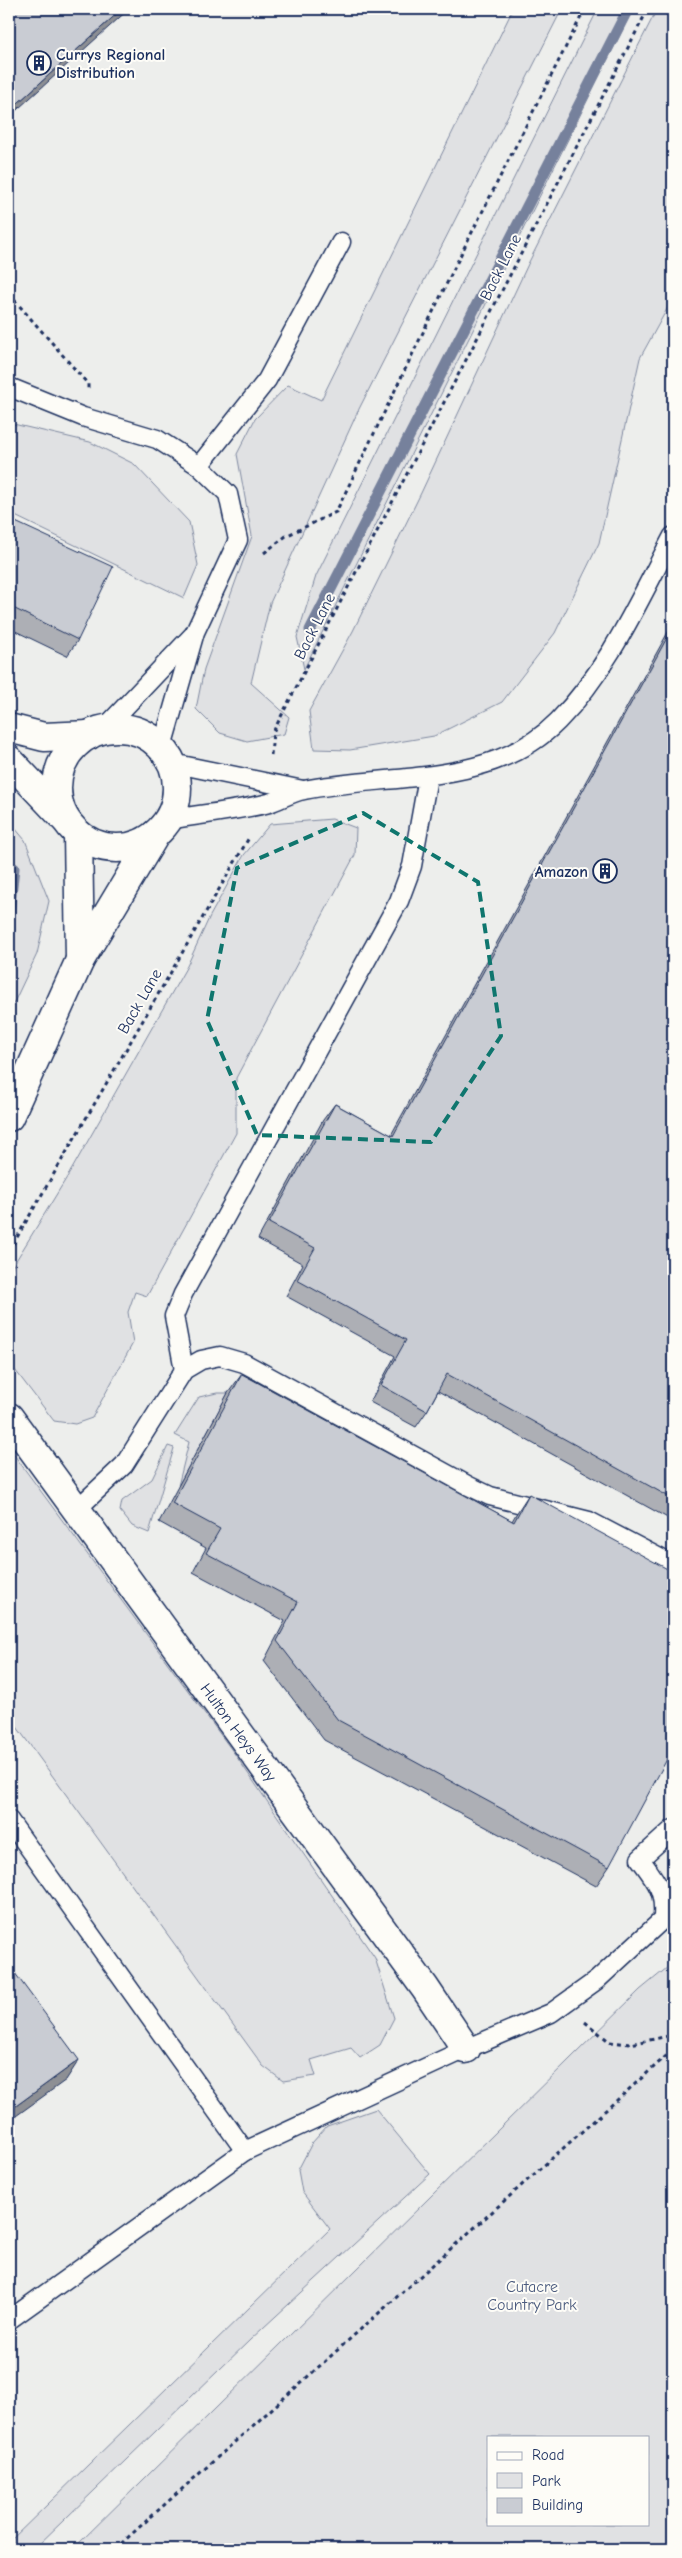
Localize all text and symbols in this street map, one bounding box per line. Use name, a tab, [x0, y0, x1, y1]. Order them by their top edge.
place label: Currys Regional Distribution	[56, 46, 165, 82]
building icon: Currys Regional Distribution	[26, 50, 52, 76]
street label: Back Lane	[477, 231, 525, 304]
street label: Back Lane	[291, 590, 339, 663]
building icon: Amazon	[592, 858, 618, 884]
place label: Amazon	[535, 863, 588, 881]
street label: Back Lane	[114, 966, 166, 1037]
street label: Hulton Heys Way	[197, 1680, 280, 1786]
park label: Cutacre Country Park	[487, 2278, 577, 2314]
legend	[487, 2436, 650, 2526]
text: Road	[532, 2446, 564, 2464]
text: Park	[532, 2472, 561, 2490]
text: Building	[532, 2496, 583, 2514]

